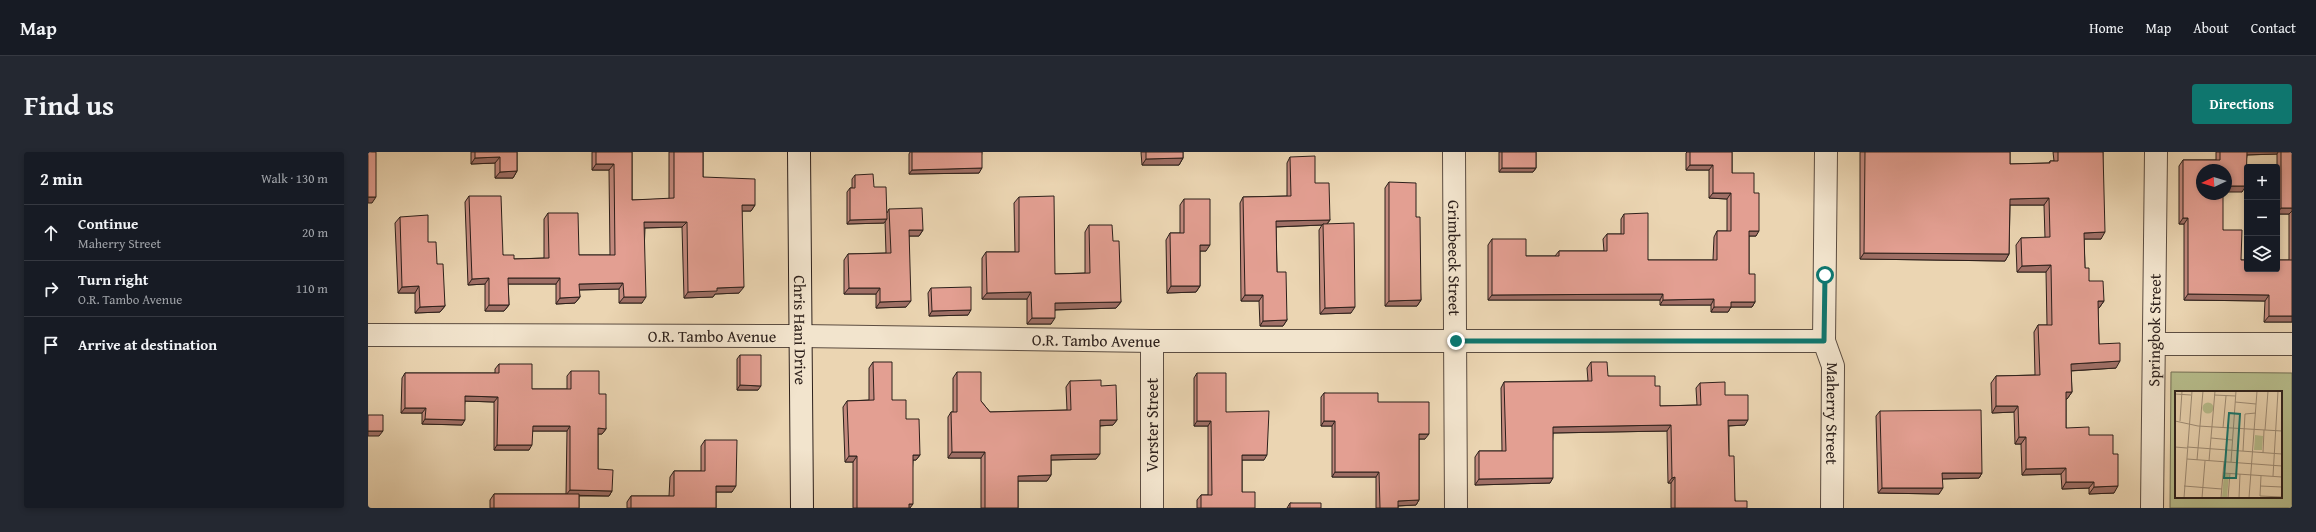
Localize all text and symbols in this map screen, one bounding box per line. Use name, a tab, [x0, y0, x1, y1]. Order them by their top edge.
text: Map	[20, 14, 57, 42]
text: Home	[2089, 18, 2124, 38]
text: Map	[2146, 18, 2171, 38]
text: About	[2193, 18, 2229, 38]
text: Contact	[2251, 18, 2296, 38]
text: Find us	[24, 84, 114, 125]
button: Directions	[2192, 84, 2292, 124]
north arrow	[2196, 164, 2232, 200]
map controls	[2244, 164, 2280, 272]
button: +	[2244, 164, 2280, 200]
text: 2 min	[40, 166, 82, 191]
text: Walk · 130 m	[261, 169, 328, 188]
street label: Grimbeeck Street	[1442, 200, 1467, 316]
button: −	[2244, 200, 2280, 236]
text: Continue	[78, 213, 139, 234]
icon: ahead	[40, 222, 62, 244]
text: 20 m	[302, 223, 328, 242]
text: Maherry Street	[78, 234, 161, 253]
button: layers	[2244, 236, 2280, 272]
route start	[1816, 266, 1834, 284]
text: Turn right	[78, 269, 149, 290]
street label: Springbok Street	[2141, 273, 2167, 387]
street label: Chris Hani Drive	[788, 275, 813, 385]
icon: right	[40, 278, 62, 300]
text: 110 m	[296, 279, 328, 298]
text: O.R. Tambo Avenue	[78, 290, 182, 309]
street label: O.R. Tambo Avenue	[648, 324, 776, 348]
street label: O.R. Tambo Avenue	[1032, 327, 1160, 353]
route end	[1447, 332, 1465, 350]
icon: arrive	[40, 334, 62, 356]
text: Arrive at destination	[78, 334, 217, 355]
street label: Maherry Street	[1820, 362, 1845, 465]
street label: Vorster Street	[1140, 377, 1164, 472]
inset map	[2175, 391, 2282, 498]

